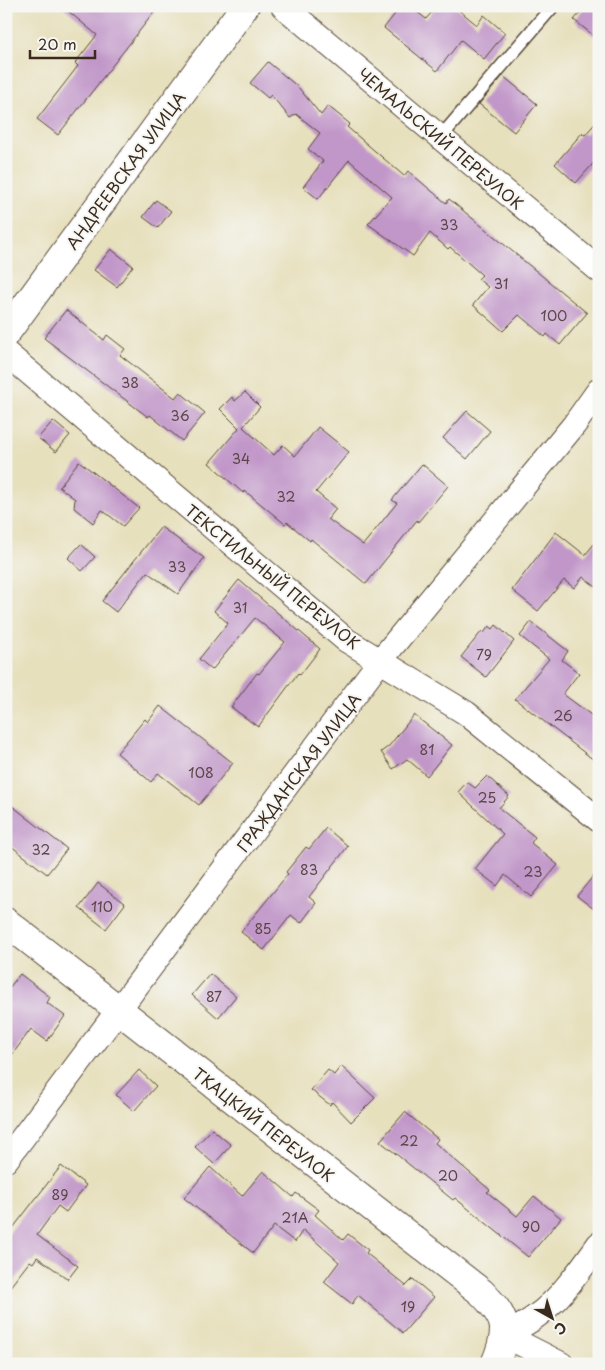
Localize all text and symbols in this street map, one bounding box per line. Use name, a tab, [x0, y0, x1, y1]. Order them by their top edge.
scale bar	[30, 28, 95, 60]
text: 20 m	[38, 32, 77, 55]
street label: ЧЕМАЛЬСКИЙ ПЕРЕУЛОК	[353, 61, 529, 215]
street label: АНДРЕЕВСКАЯ УЛИЦА	[59, 86, 191, 254]
house number: 33	[440, 214, 458, 235]
house number: 31	[494, 273, 508, 294]
house number: 100	[541, 305, 567, 326]
house number: 38	[121, 372, 139, 393]
house number: 36	[170, 405, 190, 426]
house number: 34	[232, 448, 250, 469]
house number: 32	[277, 486, 295, 507]
street label: ТЕКСТИЛЬНЫЙ ПЕРЕУЛОК	[181, 498, 365, 654]
house number: 33	[168, 556, 186, 577]
house number: 31	[233, 597, 247, 618]
house number: 79	[476, 644, 492, 665]
street label: ГРАЖДАНСКАЯ УЛИЦА	[230, 688, 366, 856]
house number: 26	[553, 705, 573, 726]
house number: 81	[420, 739, 434, 760]
house number: 108	[188, 762, 214, 783]
house number: 25	[478, 787, 496, 808]
house number: 32	[32, 839, 50, 860]
house number: 83	[300, 859, 318, 880]
house number: 23	[524, 861, 542, 882]
house number: 110	[91, 896, 113, 917]
house number: 85	[254, 918, 272, 939]
house number: 87	[206, 986, 222, 1007]
street label: ТКАЦКИЙ ПЕРЕУЛОК	[188, 1061, 340, 1187]
house number: 22	[400, 1130, 418, 1151]
house number: 20	[438, 1165, 458, 1186]
house number: 89	[52, 1184, 68, 1205]
house number: 21А	[282, 1207, 309, 1228]
house number: 90	[522, 1216, 540, 1237]
north arrow	[528, 1292, 578, 1342]
house number: 19	[401, 1296, 415, 1317]
text: С	[550, 1317, 571, 1340]

